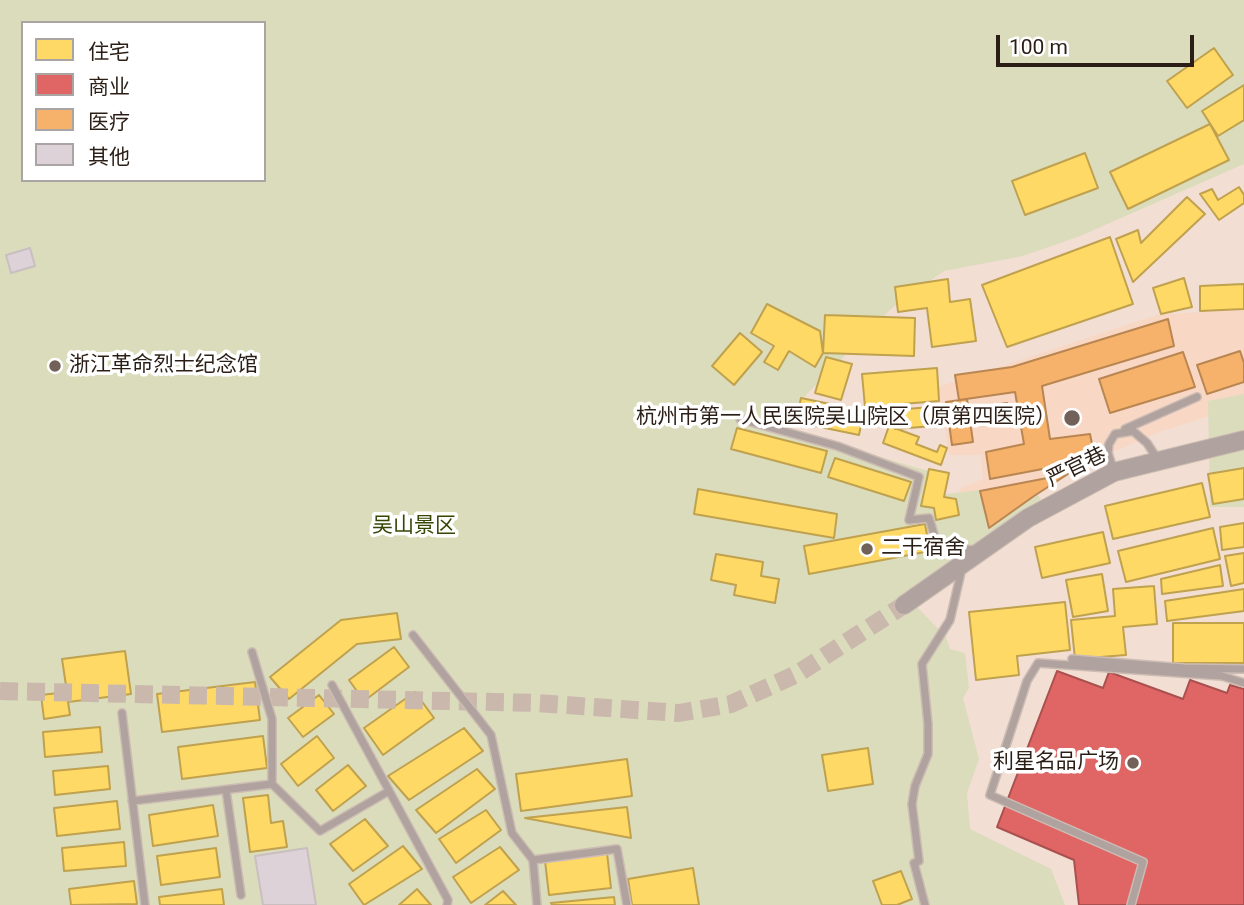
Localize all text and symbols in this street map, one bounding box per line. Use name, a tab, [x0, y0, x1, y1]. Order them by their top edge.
legend	[21, 21, 266, 182]
scale bar	[999, 21, 1197, 65]
text: 100 m	[1009, 35, 1068, 59]
text: 住宅	[88, 40, 130, 64]
text: 商业	[88, 75, 130, 99]
text: 医疗	[88, 110, 130, 134]
text: 其他	[88, 145, 130, 169]
place label: 浙江革命烈士纪念馆	[69, 353, 258, 379]
marker: 浙江革命烈士纪念馆	[47, 358, 63, 374]
place label: 杭州市第一人民医院吴山院区（原第四医院）	[636, 405, 1056, 431]
marker: 杭州市第一人民医院吴山院区（原第四医院）	[1062, 408, 1082, 428]
street label: 严官巷	[1043, 443, 1111, 493]
park label: 吴山景区	[372, 514, 456, 540]
place label: 二干宿舍	[881, 536, 965, 562]
marker: 二干宿舍	[859, 541, 875, 557]
place label: 利星名品广场	[993, 750, 1119, 776]
marker: 利星名品广场	[1125, 755, 1141, 771]

